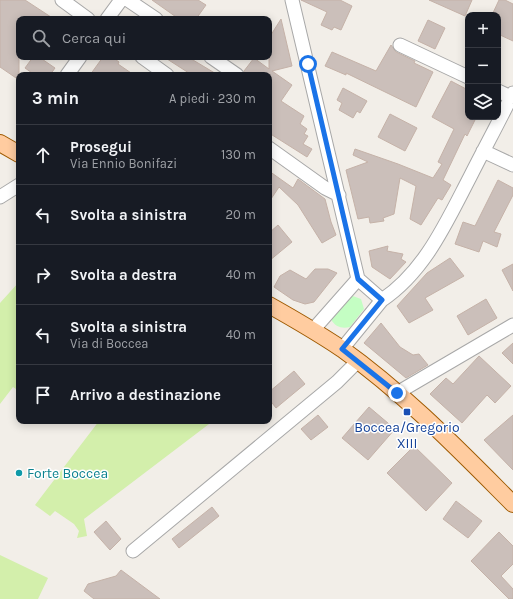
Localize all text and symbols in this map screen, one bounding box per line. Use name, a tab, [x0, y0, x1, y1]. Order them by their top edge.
map controls	[465, 12, 501, 120]
button: +	[465, 12, 501, 48]
search box	[16, 16, 272, 60]
icon: search	[30, 27, 52, 49]
text: Cerca qui	[62, 29, 126, 47]
button: −	[465, 48, 501, 84]
route start	[299, 55, 317, 73]
button: layers	[465, 84, 501, 120]
text: 3 min	[32, 88, 79, 108]
text: A piedi · 230 m	[169, 91, 256, 106]
text: Prosegui	[70, 138, 132, 156]
icon: ahead	[32, 144, 54, 166]
text: 130 m	[221, 147, 256, 162]
text: Via Ennio Bonifazi	[70, 156, 177, 171]
icon: left	[32, 204, 54, 226]
text: Svolta a sinistra	[70, 206, 187, 224]
text: 20 m	[226, 207, 256, 222]
icon: right	[32, 264, 54, 286]
text: Svolta a destra	[70, 266, 177, 284]
text: 40 m	[226, 267, 256, 282]
text: Svolta a sinistra	[70, 318, 187, 336]
icon: left	[32, 324, 54, 346]
text: 40 m	[226, 327, 256, 342]
text: Via di Boccea	[70, 336, 149, 351]
icon: arrive	[32, 384, 54, 406]
route end	[388, 384, 406, 402]
text: Arrivo a destinazione	[70, 386, 221, 404]
marker: Boccea/Gregorio XIII	[402, 407, 412, 417]
place label: Boccea/Gregorio XIII	[354, 419, 460, 452]
place label: Forte Boccea	[27, 465, 108, 482]
marker: Forte Boccea	[14, 468, 24, 478]

